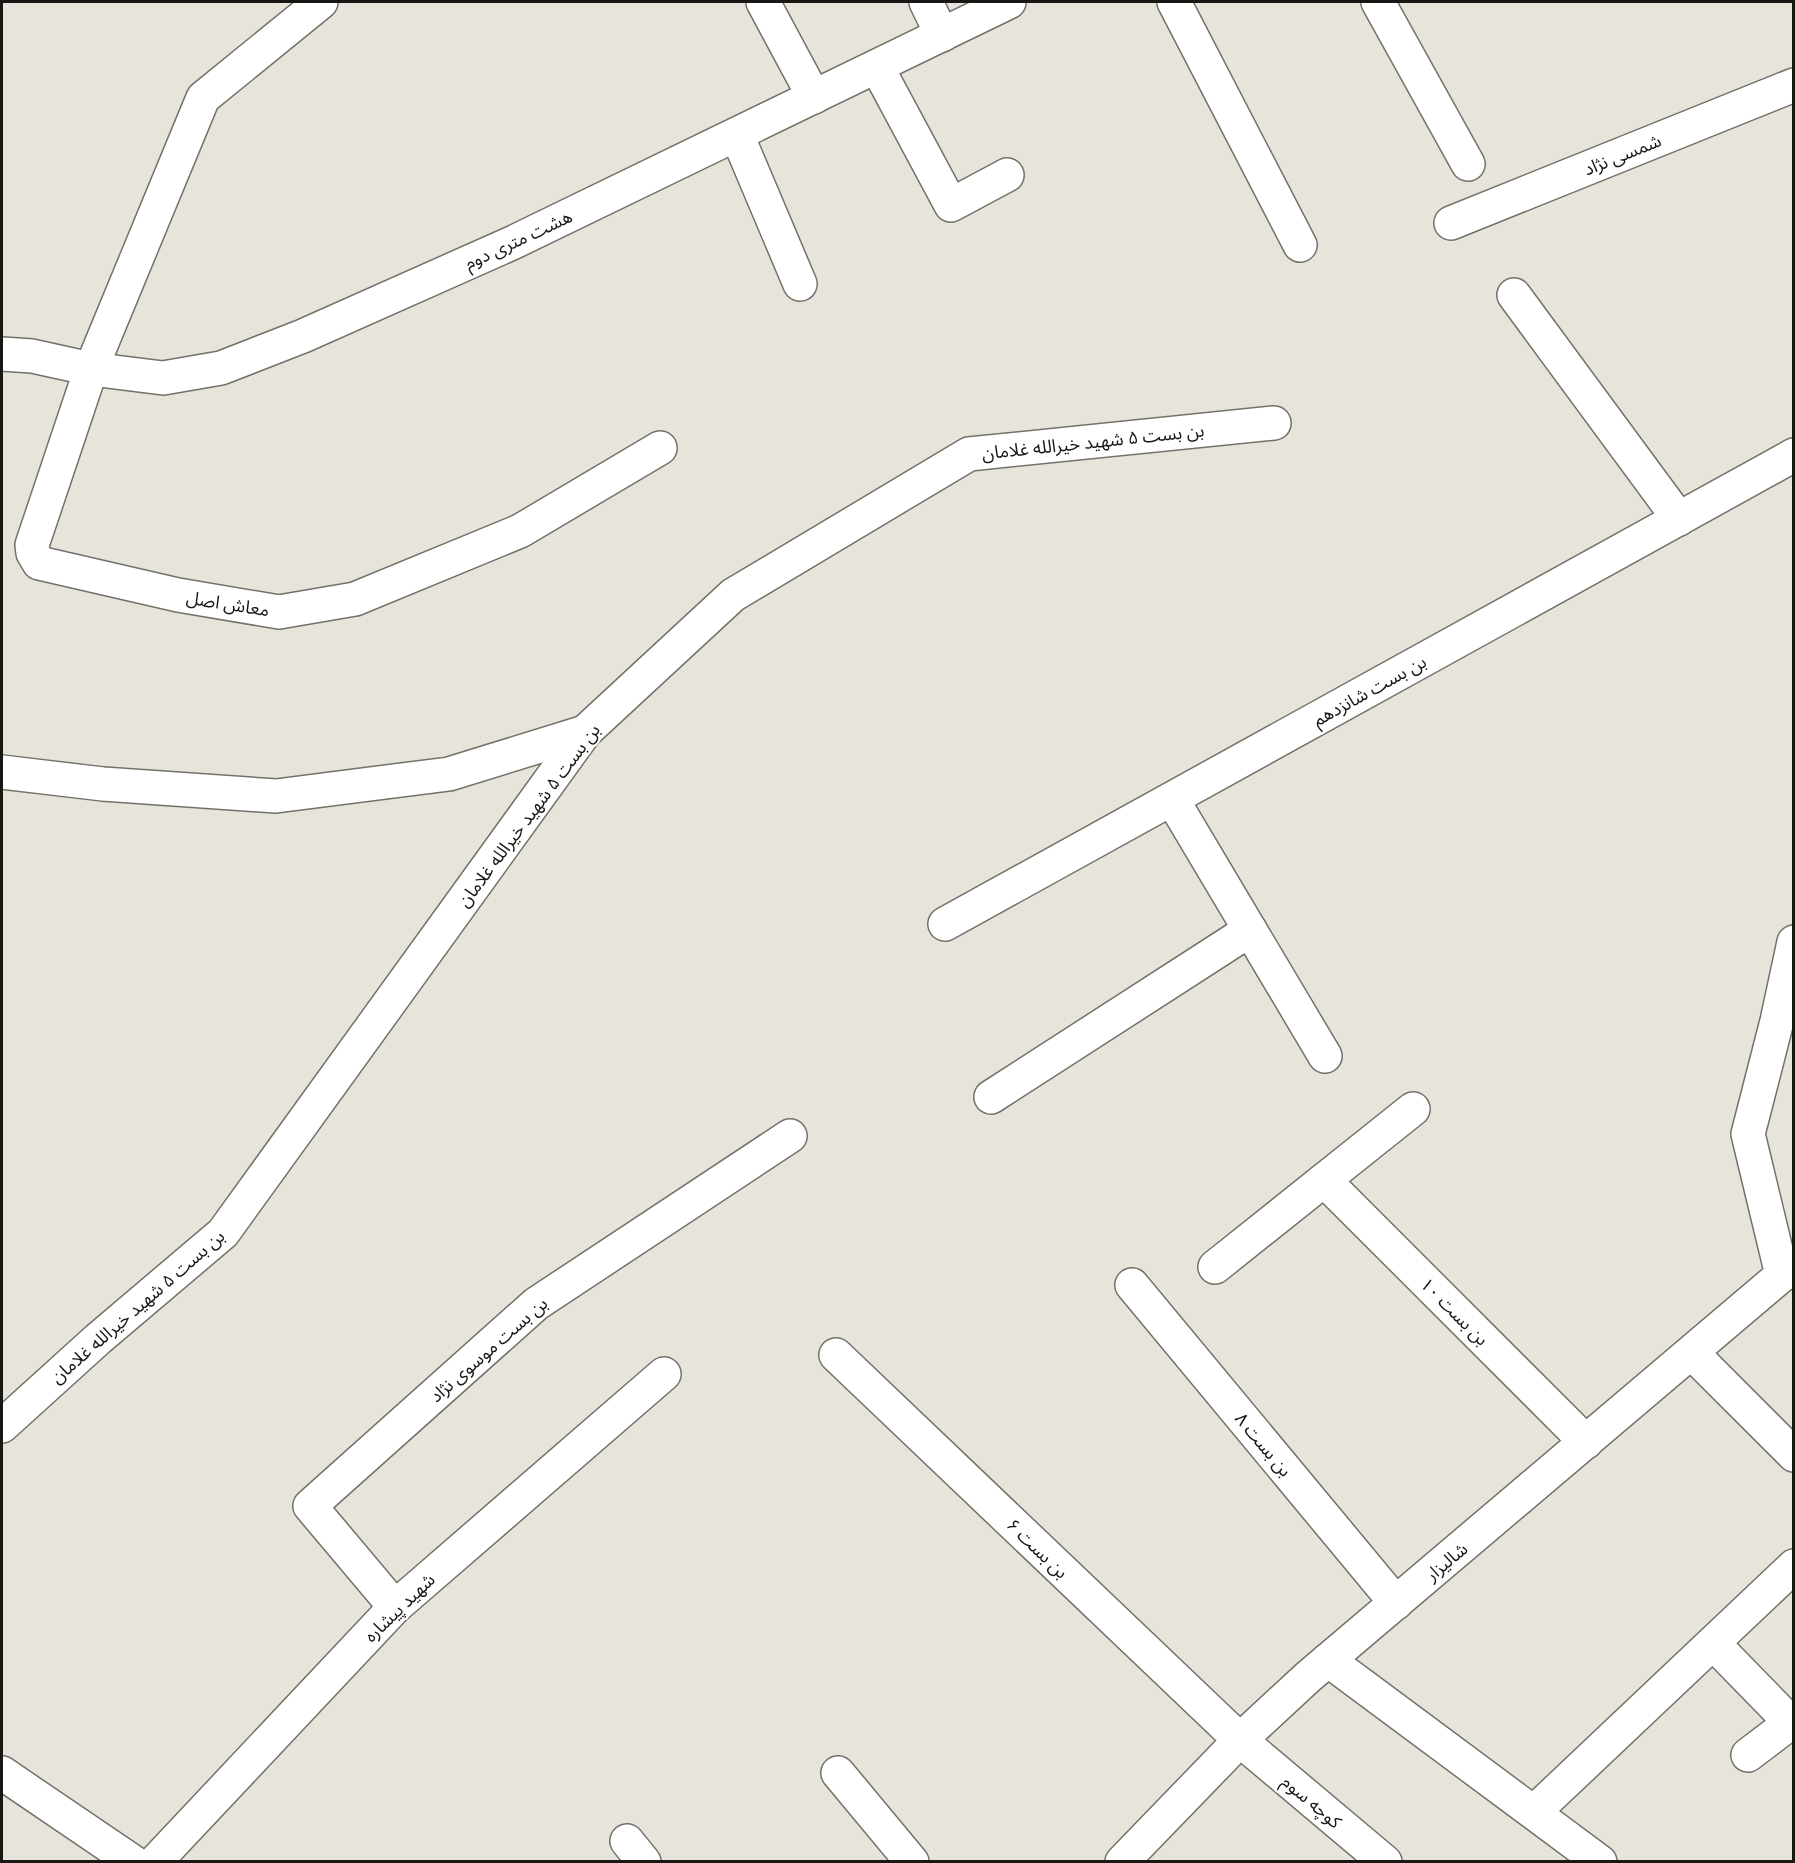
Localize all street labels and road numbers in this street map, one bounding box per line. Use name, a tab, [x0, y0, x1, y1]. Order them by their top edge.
street label: شمسی نژاد	[1580, 128, 1664, 180]
street label: هشت متری دوم	[460, 204, 577, 277]
street label: بن بست ۵ شهید خیرالله غلامان	[981, 417, 1205, 465]
street label: معاش اصل	[185, 585, 271, 621]
street label: بن بست شانزدهم	[1308, 649, 1431, 733]
street label: بن بست ۵ شهید خیرالله غلامان	[451, 719, 605, 911]
street label: بن بست ۵ شهید خیرالله غلامان	[45, 1224, 229, 1388]
street label: بن بست ۱۰	[1416, 1272, 1494, 1350]
street label: بن بست موسوی نژاد	[424, 1291, 552, 1407]
street label: بن بست ۸	[1230, 1407, 1298, 1481]
street label: بن بست ۶	[1002, 1513, 1074, 1583]
street label: شالیزار	[1419, 1536, 1472, 1586]
street label: شهید پیشاره	[358, 1567, 440, 1647]
street label: کوچه سوم	[1275, 1769, 1347, 1836]

